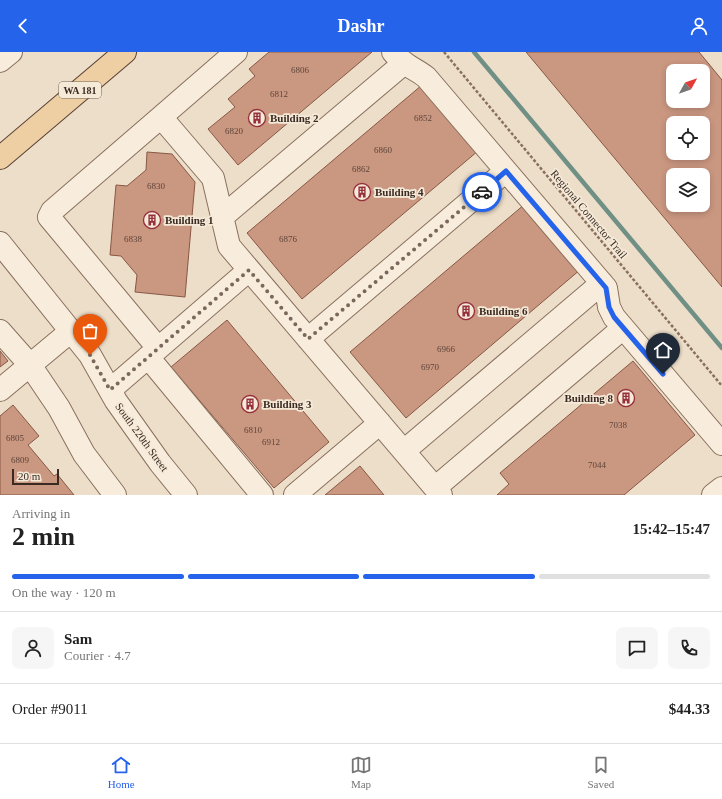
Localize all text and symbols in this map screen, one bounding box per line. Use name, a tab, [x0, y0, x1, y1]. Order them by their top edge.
icon: back	[12, 15, 34, 37]
icon: person	[688, 15, 710, 37]
text: Dashr	[337, 16, 385, 36]
north arrow	[666, 64, 710, 108]
map controls	[666, 64, 710, 212]
house number: 6806	[291, 65, 310, 75]
road number: WA 181	[59, 82, 101, 98]
house number: 6812	[270, 89, 288, 99]
building icon: Building 2	[247, 108, 267, 128]
place label: Building 2	[270, 112, 319, 124]
house number: 6852	[414, 113, 432, 123]
button: locate	[666, 116, 710, 160]
house number: 6820	[225, 126, 244, 136]
house number: 6860	[374, 145, 393, 155]
house number: 6862	[352, 164, 370, 174]
street label: Regional Connector Trail	[548, 167, 630, 261]
button: layers	[666, 168, 710, 212]
courier	[462, 172, 502, 212]
house number: 6830	[147, 181, 166, 191]
icon: car	[471, 181, 493, 203]
building icon: Building 4	[352, 182, 372, 202]
place label: Building 4	[375, 186, 424, 198]
building icon: Building 1	[142, 210, 162, 230]
place label: Building 1	[165, 214, 214, 226]
house number: 6838	[124, 234, 143, 244]
house number: 6876	[279, 234, 298, 244]
building icon: Building 6	[456, 301, 476, 321]
place label: Building 6	[479, 305, 528, 317]
pin	[73, 314, 107, 355]
icon: bag	[79, 320, 101, 342]
pin	[646, 333, 680, 374]
icon: home	[652, 339, 674, 361]
house number: 6966	[437, 344, 456, 354]
house number: 6970	[421, 362, 440, 372]
building icon: Building 8	[616, 388, 636, 408]
place label: Building 8	[564, 392, 613, 404]
building icon: Building 3	[240, 394, 260, 414]
place label: Building 3	[263, 398, 312, 410]
street label: South 220th Street	[113, 400, 171, 474]
house number: 7038	[609, 420, 628, 430]
house number: 6810	[244, 425, 263, 435]
house number: 6805	[6, 433, 25, 443]
house number: 6912	[262, 437, 280, 447]
house number: 6809	[11, 455, 30, 465]
house number: 7044	[588, 460, 607, 470]
scale bar	[12, 467, 59, 486]
text: 20 m	[18, 470, 40, 482]
text: Arriving in	[12, 506, 70, 521]
text: 15:42–15:47	[633, 521, 710, 537]
text: 2 min	[12, 522, 75, 551]
text: On the way · 120 m	[12, 585, 116, 600]
button: person	[12, 627, 54, 669]
button: chat	[616, 627, 658, 669]
button: phone	[668, 627, 710, 669]
text: Sam	[64, 631, 92, 647]
text: Courier · 4.7	[64, 648, 131, 663]
text: Order #9011	[12, 701, 88, 717]
text: $44.33	[669, 701, 710, 717]
tab: Home	[108, 754, 135, 790]
tab: Map	[350, 754, 372, 790]
tab: Saved	[587, 754, 614, 790]

